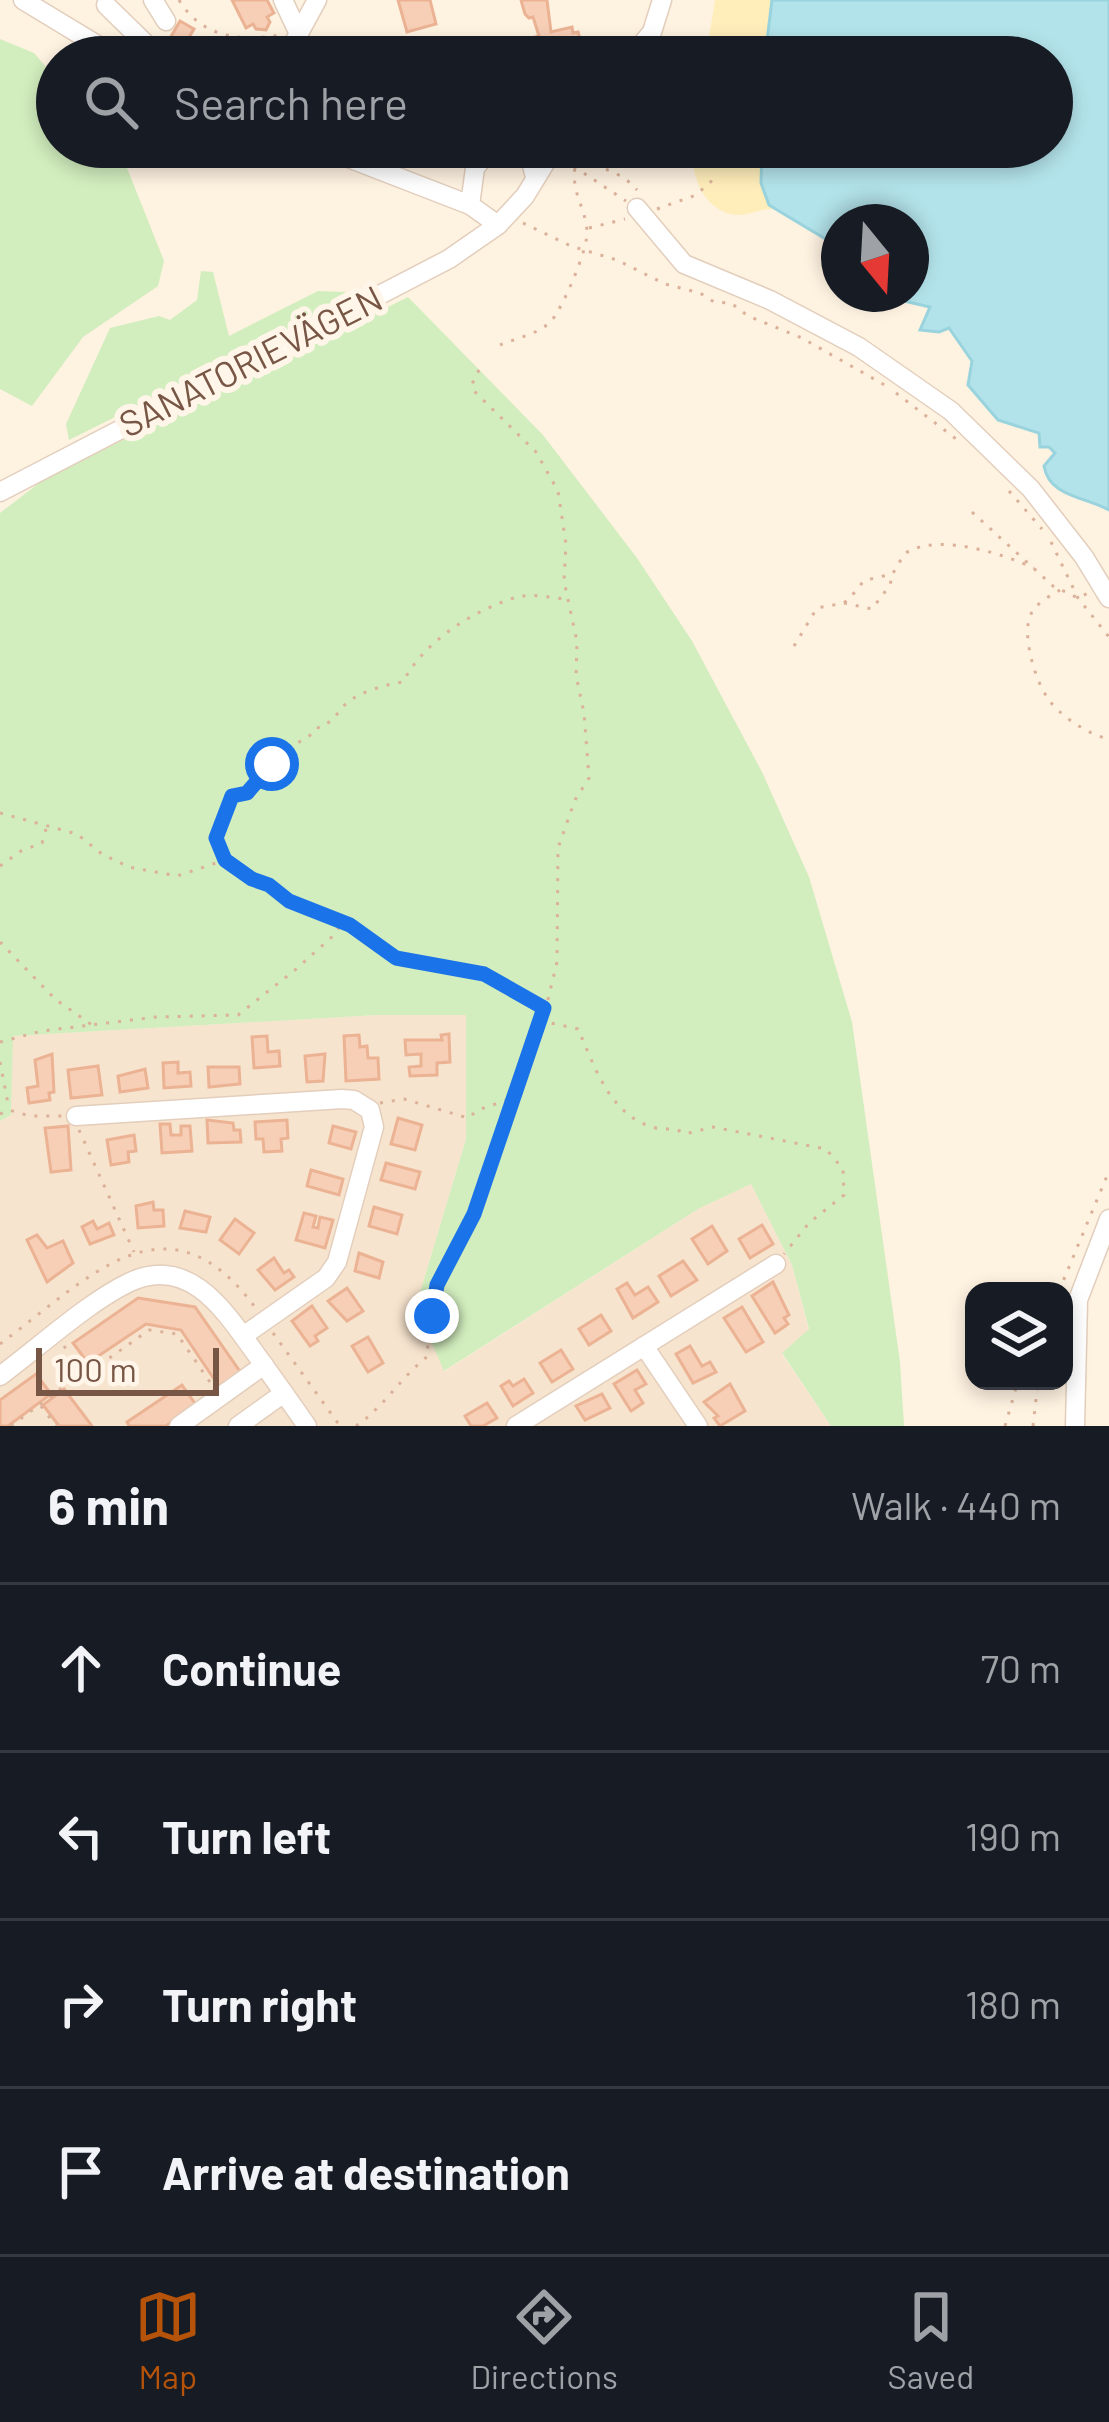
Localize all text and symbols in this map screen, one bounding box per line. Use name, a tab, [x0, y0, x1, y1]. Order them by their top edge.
search box	[36, 36, 1073, 168]
icon: search	[78, 69, 144, 135]
text: Search here	[174, 75, 408, 129]
north arrow	[821, 204, 929, 312]
street label: SANATORIEVÄGEN	[111, 275, 389, 445]
route start	[245, 737, 299, 791]
map controls	[965, 1282, 1073, 1390]
button: layers	[965, 1282, 1073, 1390]
route end	[405, 1289, 459, 1343]
scale bar	[36, 1342, 219, 1395]
text: 100 m	[54, 1349, 137, 1389]
text: 6 min	[48, 1474, 169, 1535]
text: Walk · 440 m	[851, 1481, 1061, 1528]
icon: ahead	[48, 1635, 114, 1701]
text: Continue	[162, 1641, 341, 1695]
text: 70 m	[980, 1644, 1061, 1691]
icon: left	[48, 1803, 114, 1869]
text: Turn left	[162, 1809, 331, 1863]
text: 190 m	[965, 1812, 1061, 1859]
icon: right	[48, 1971, 114, 2037]
text: Turn right	[162, 1977, 357, 2031]
text: 180 m	[965, 1980, 1061, 2027]
icon: arrive	[48, 2139, 114, 2205]
text: Arrive at destination	[162, 2145, 570, 2199]
tab: Map	[135, 2284, 201, 2396]
tab: Directions	[470, 2284, 618, 2396]
tab: Saved	[888, 2284, 974, 2396]

